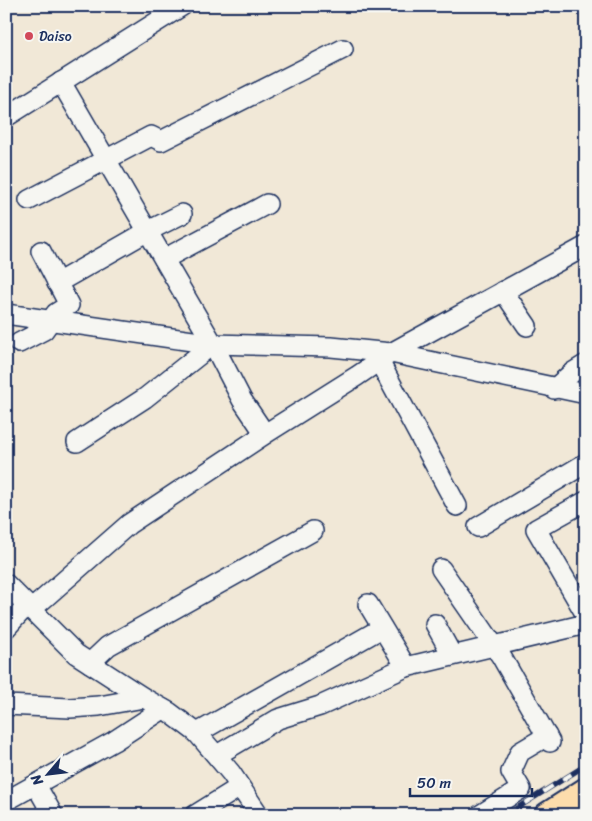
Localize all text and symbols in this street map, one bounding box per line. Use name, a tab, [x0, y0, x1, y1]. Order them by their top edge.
place label: Daiso	[39, 24, 72, 49]
marker: Daiso	[23, 30, 35, 42]
north arrow	[22, 748, 72, 798]
scale bar	[410, 766, 532, 798]
text: N	[24, 769, 51, 791]
text: 50 m	[417, 770, 452, 796]

